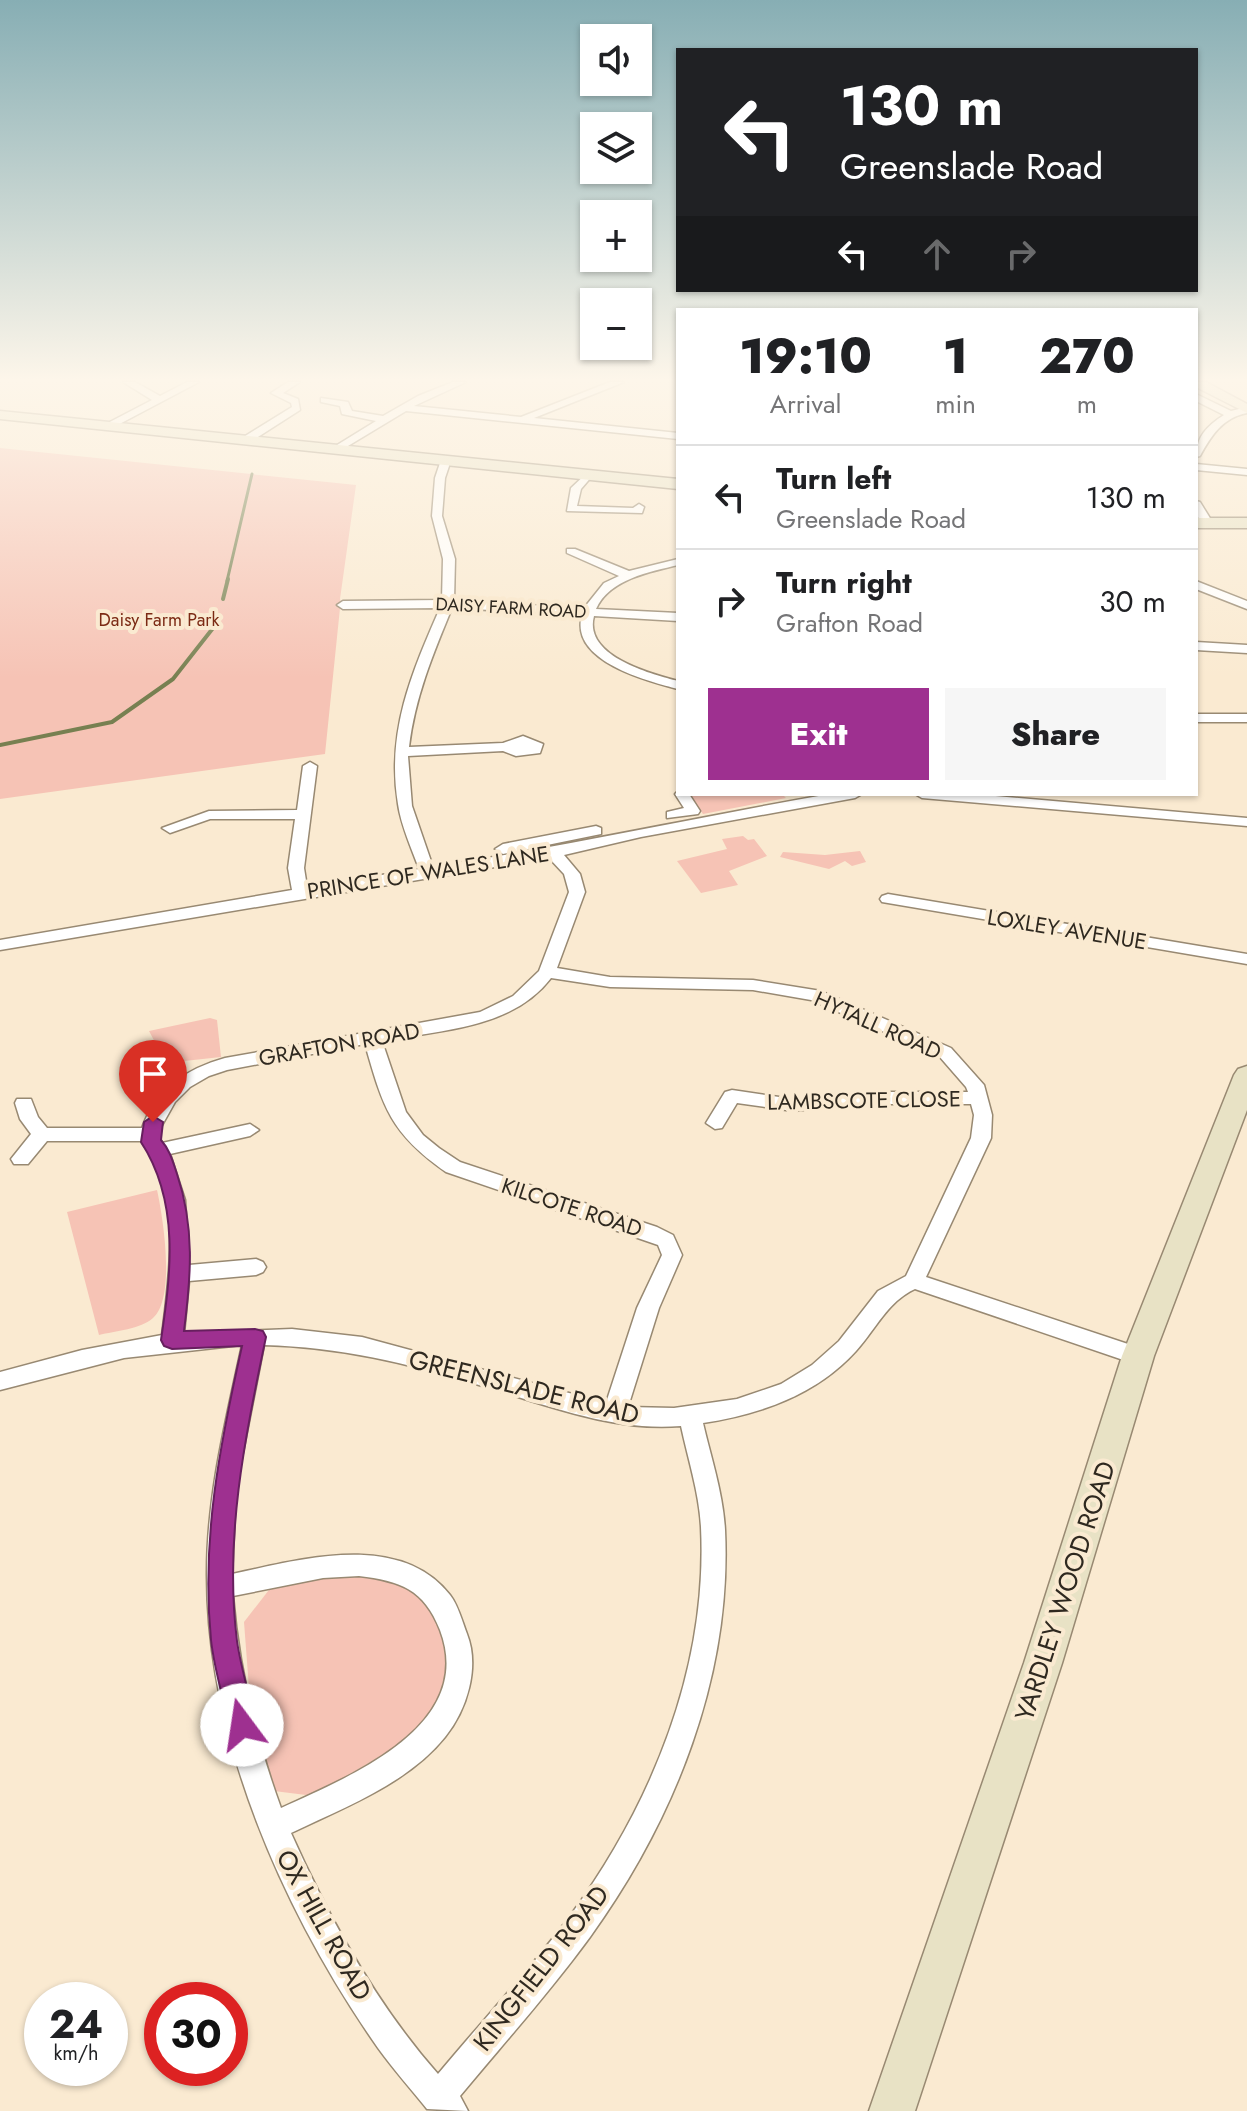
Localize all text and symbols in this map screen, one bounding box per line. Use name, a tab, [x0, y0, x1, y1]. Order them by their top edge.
map controls	[580, 24, 652, 360]
button: sound	[580, 24, 652, 96]
text: 130 m	[840, 65, 1003, 146]
icon: left	[708, 80, 812, 184]
button: layers	[580, 112, 652, 184]
text: Greenslade Road	[840, 140, 1103, 192]
button: +	[580, 200, 652, 272]
icon: left	[831, 232, 875, 276]
icon: ahead	[915, 232, 959, 276]
icon: right	[999, 232, 1043, 276]
button: −	[580, 288, 652, 360]
text: 19:10	[739, 322, 872, 391]
text: 1	[943, 322, 968, 391]
text: 270	[1039, 322, 1135, 391]
text: Arrival	[770, 385, 841, 423]
text: min	[935, 385, 976, 423]
text: m	[1077, 385, 1097, 423]
text: Turn left	[776, 457, 891, 500]
icon: left	[708, 475, 752, 519]
text: 130 m	[1086, 476, 1166, 519]
text: Greenslade Road	[776, 500, 966, 538]
text: Turn right	[776, 561, 912, 604]
icon: right	[708, 579, 752, 623]
text: 30 m	[1099, 580, 1166, 623]
street label: DAISY FARM ROAD	[435, 591, 587, 625]
text: Grafton Road	[776, 604, 923, 642]
park label: Daisy Farm Park	[99, 607, 220, 633]
button: Exit	[708, 688, 929, 780]
button: Share	[945, 688, 1166, 780]
street label: PRINCE OF WALES LANE	[305, 837, 551, 907]
street label: LOXLEY AVENUE	[985, 901, 1149, 957]
street label: HYTALL ROAD	[809, 983, 947, 1067]
street label: GRAFTON ROAD	[256, 1014, 422, 1074]
pin	[119, 1040, 187, 1122]
icon: arrive	[131, 1052, 175, 1096]
street label: LAMBSCOTE CLOSE	[767, 1082, 961, 1118]
street label: KILCOTE ROAD	[497, 1169, 647, 1245]
street label: GREENSLADE ROAD	[405, 1340, 643, 1434]
street label: YARDLEY WOOD ROAD	[1005, 1456, 1125, 1726]
position arrow	[200, 1683, 284, 1767]
street label: OX HILL ROAD	[267, 1843, 381, 2007]
street label: KINGFIELD ROAD	[464, 1877, 618, 2059]
speed limit sign: 30	[144, 1982, 248, 2086]
text: 24	[49, 1995, 103, 2053]
text: km/h	[53, 2039, 99, 2068]

